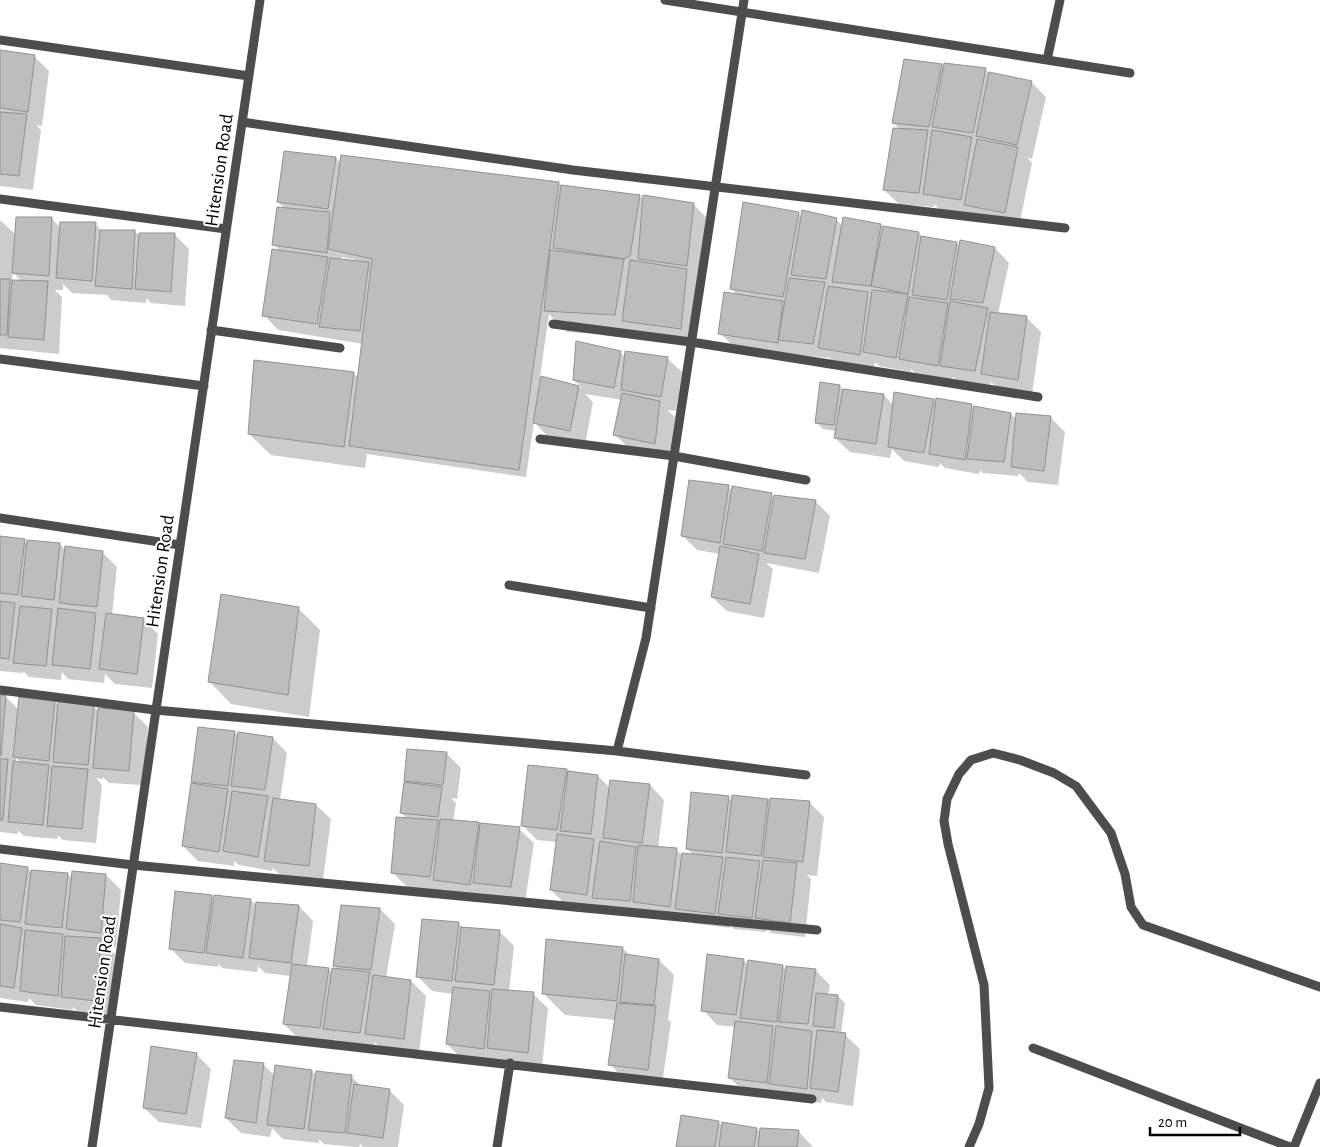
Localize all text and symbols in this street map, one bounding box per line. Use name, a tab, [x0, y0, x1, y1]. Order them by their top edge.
street label: Hitension Road	[202, 113, 237, 228]
street label: Hitension Road	[143, 514, 178, 629]
street label: Hitension Road	[85, 915, 120, 1030]
scale bar	[1150, 1104, 1240, 1136]
text: 20 m	[1158, 1115, 1187, 1130]

